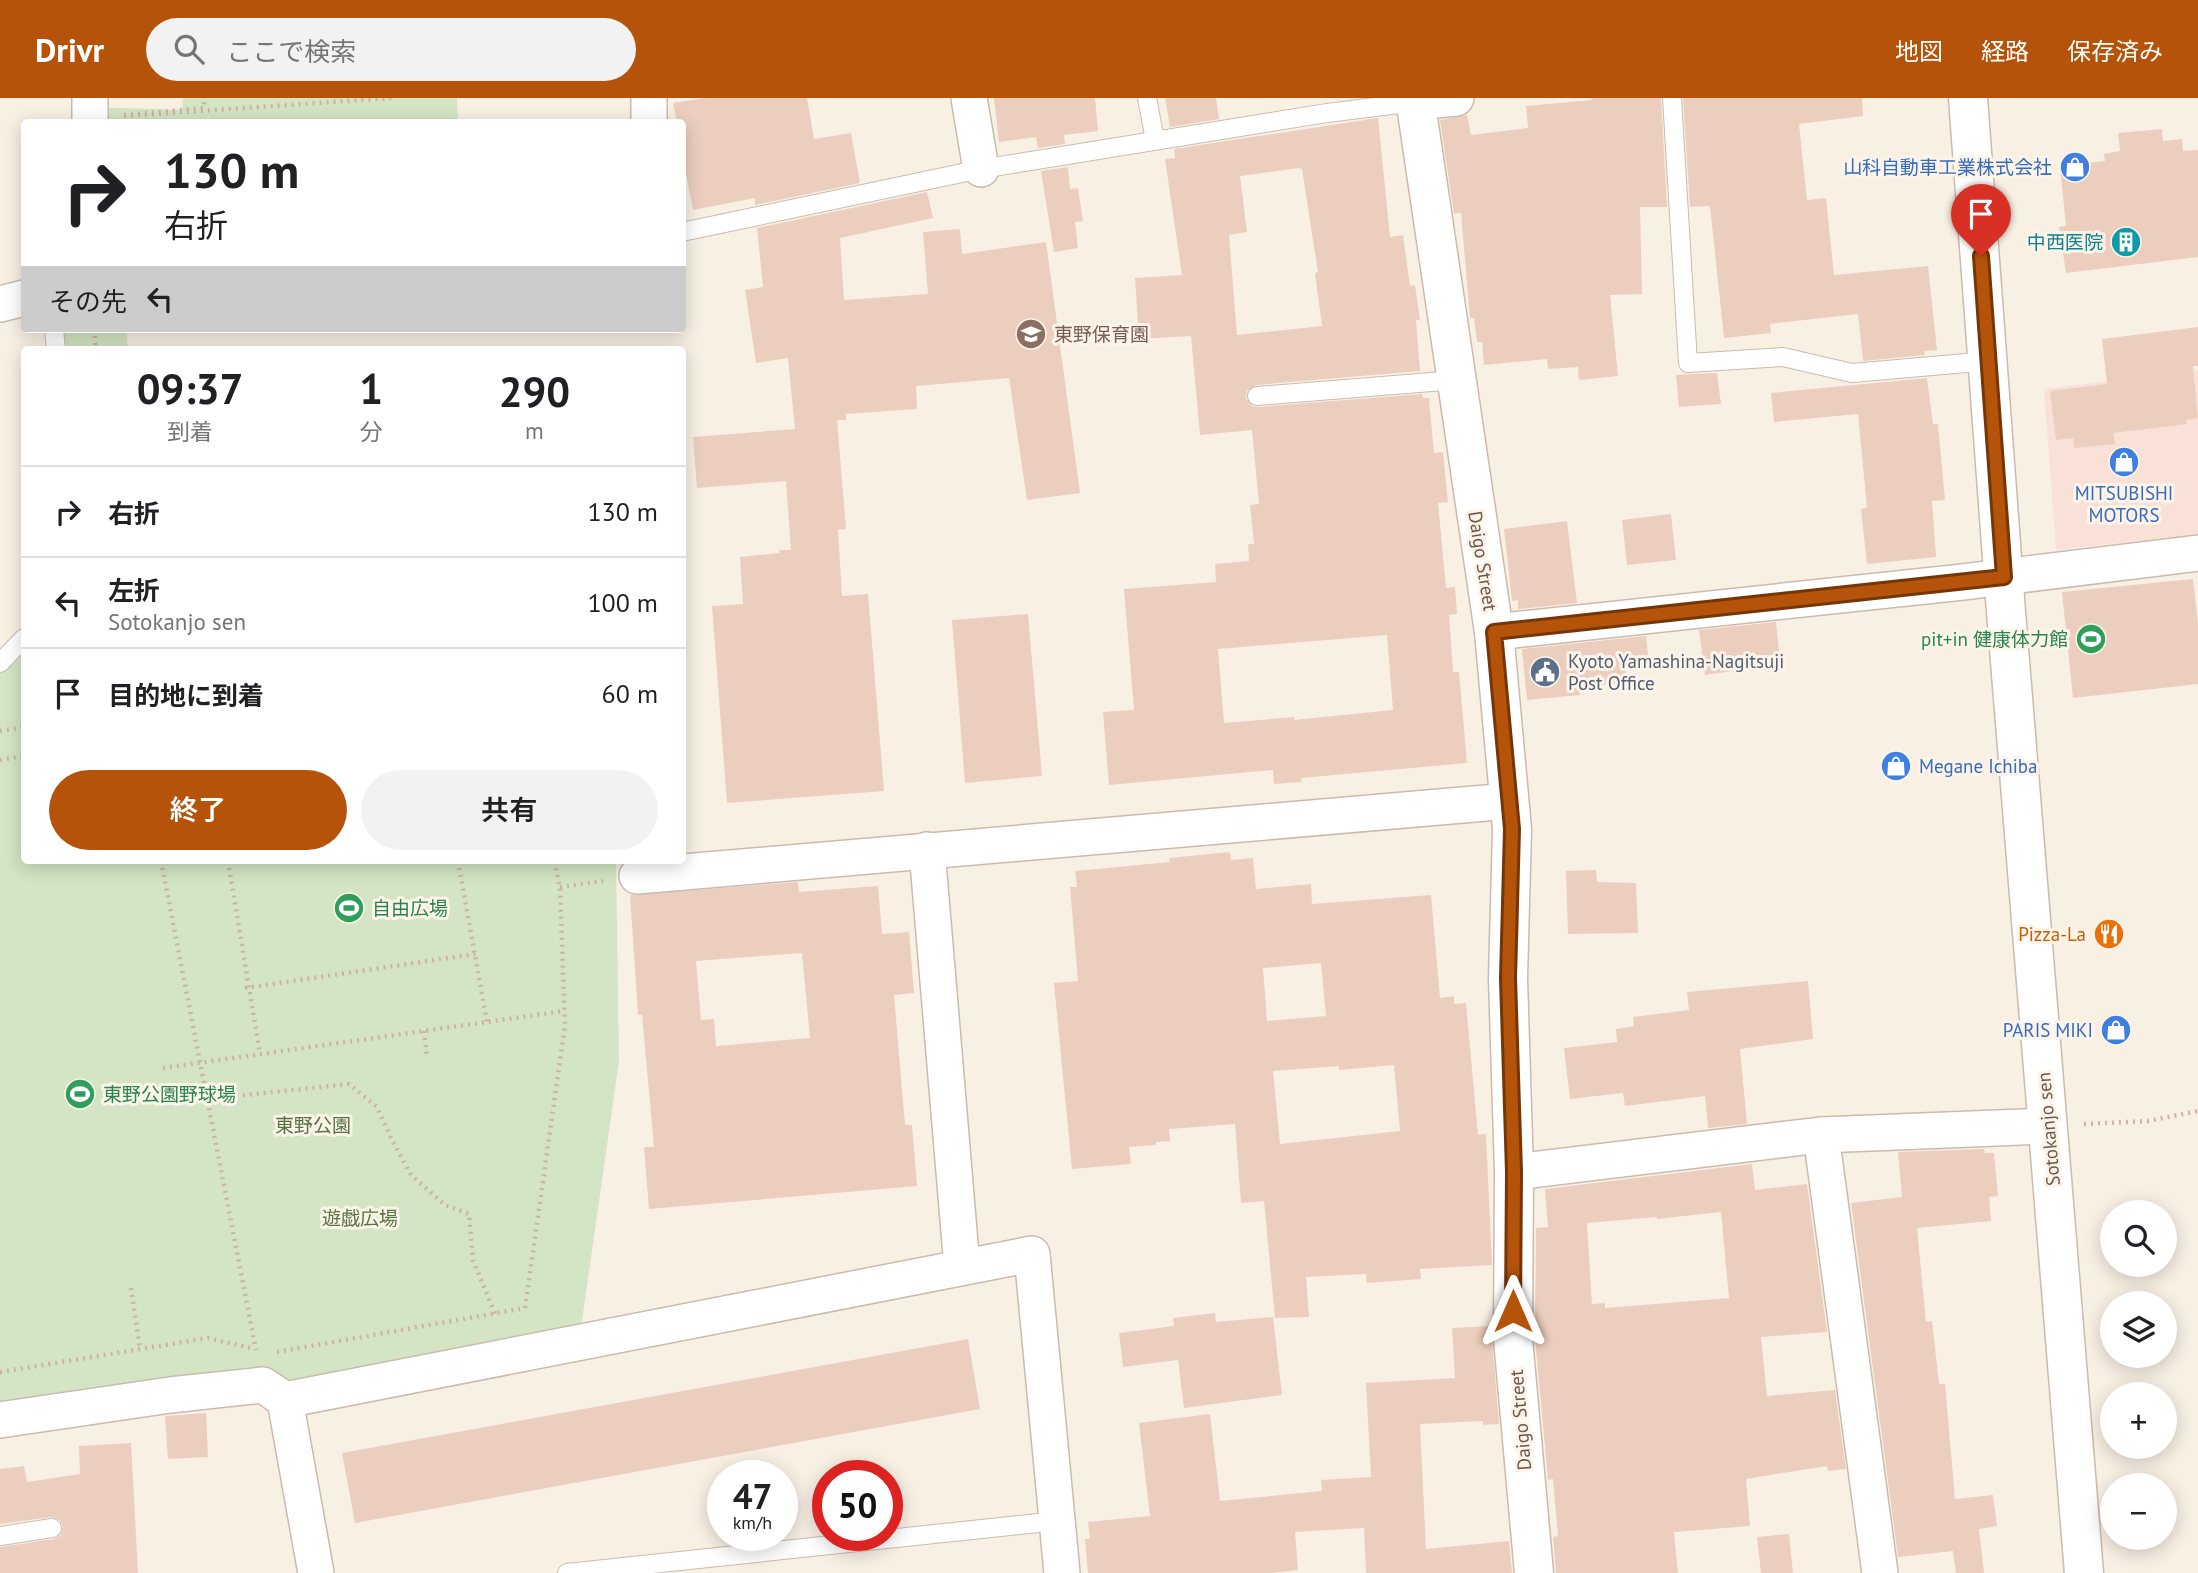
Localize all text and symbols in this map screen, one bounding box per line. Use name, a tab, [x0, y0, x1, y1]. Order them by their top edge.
search box	[146, 18, 636, 81]
text: Drivr	[35, 28, 104, 71]
icon: search	[170, 30, 208, 68]
text: ここで検索	[226, 35, 356, 68]
text: 地図	[1895, 36, 1943, 67]
text: 経路	[1981, 36, 2029, 67]
text: 保存済み	[2067, 36, 2163, 67]
text: 130 m	[164, 138, 299, 202]
icon: right	[49, 147, 140, 238]
shop icon: 山科自動車工業株式会社	[2058, 150, 2092, 184]
place label: 山科自動車工業株式会社	[1843, 155, 2052, 179]
pin	[1951, 184, 2011, 256]
icon: arrive	[1962, 195, 2000, 233]
text: 右折	[164, 204, 228, 246]
building icon: 中西医院	[2109, 225, 2143, 259]
place label: 中西医院	[2027, 230, 2103, 254]
icon: left	[141, 280, 179, 318]
text: その先	[49, 285, 127, 318]
school or university icon: 東野保育園	[1014, 317, 1048, 351]
place label: 東野保育園	[1054, 322, 1149, 346]
text: 09:37	[137, 361, 243, 416]
text: 1	[359, 361, 383, 416]
text: 290	[499, 364, 570, 419]
text: m	[525, 416, 544, 445]
text: 到着	[167, 417, 213, 446]
text: 分	[360, 417, 383, 446]
shop icon: MITSUBISHI MOTORS	[2107, 445, 2141, 479]
place label: MITSUBISHI MOTORS	[2075, 481, 2173, 527]
icon: right	[49, 493, 87, 531]
text: 130 m	[587, 495, 658, 528]
text: 右折	[108, 497, 160, 530]
street label: Daigo Street	[1463, 509, 1503, 613]
text: 左折	[108, 574, 160, 607]
icon: left	[49, 584, 87, 622]
text: 100 m	[587, 586, 658, 619]
text: Sotokanjo sen	[108, 607, 246, 636]
sports icon: pit+in 健康体力館	[2074, 622, 2108, 656]
place label: pit+in 健康体力館	[1921, 627, 2068, 651]
place label: Kyoto Yamashina-Nagitsuji Post Office	[1568, 649, 1784, 695]
public building icon: Kyoto Yamashina-Nagitsuji Post Office	[1528, 655, 1562, 689]
icon: arrive	[49, 675, 87, 713]
text: 60 m	[602, 677, 658, 710]
text: 目的地に到着	[108, 679, 264, 712]
shop icon: Megane Ichiba	[1879, 749, 1913, 783]
place label: Megane Ichiba	[1919, 754, 2037, 778]
button: 終了	[49, 770, 347, 850]
button: 共有	[361, 770, 658, 850]
sports icon: 自由広場	[332, 891, 366, 925]
place label: 自由広場	[372, 896, 448, 920]
restaurant icon: Pizza-La	[2092, 917, 2126, 951]
place label: Pizza-La	[2018, 922, 2086, 946]
shop icon: PARIS MIKI	[2099, 1013, 2133, 1047]
place label: PARIS MIKI	[2003, 1018, 2093, 1042]
street label: Sotokanjo sen	[2031, 1071, 2065, 1187]
sports icon: 東野公園野球場	[63, 1077, 97, 1111]
place label: 東野公園野球場	[103, 1082, 236, 1106]
park label: 東野公園	[275, 1113, 351, 1137]
map controls	[2100, 1200, 2177, 1550]
button: search	[2100, 1200, 2177, 1277]
park label: 遊戯広場	[322, 1206, 398, 1230]
position arrow	[1476, 1274, 1550, 1348]
button: layers	[2100, 1291, 2177, 1368]
street label: Daigo Street	[1504, 1368, 1536, 1471]
button: +	[2100, 1382, 2177, 1459]
speed limit sign: 50	[812, 1460, 903, 1551]
text: 47	[733, 1473, 772, 1519]
button: −	[2100, 1473, 2177, 1550]
text: km/h	[733, 1511, 772, 1534]

